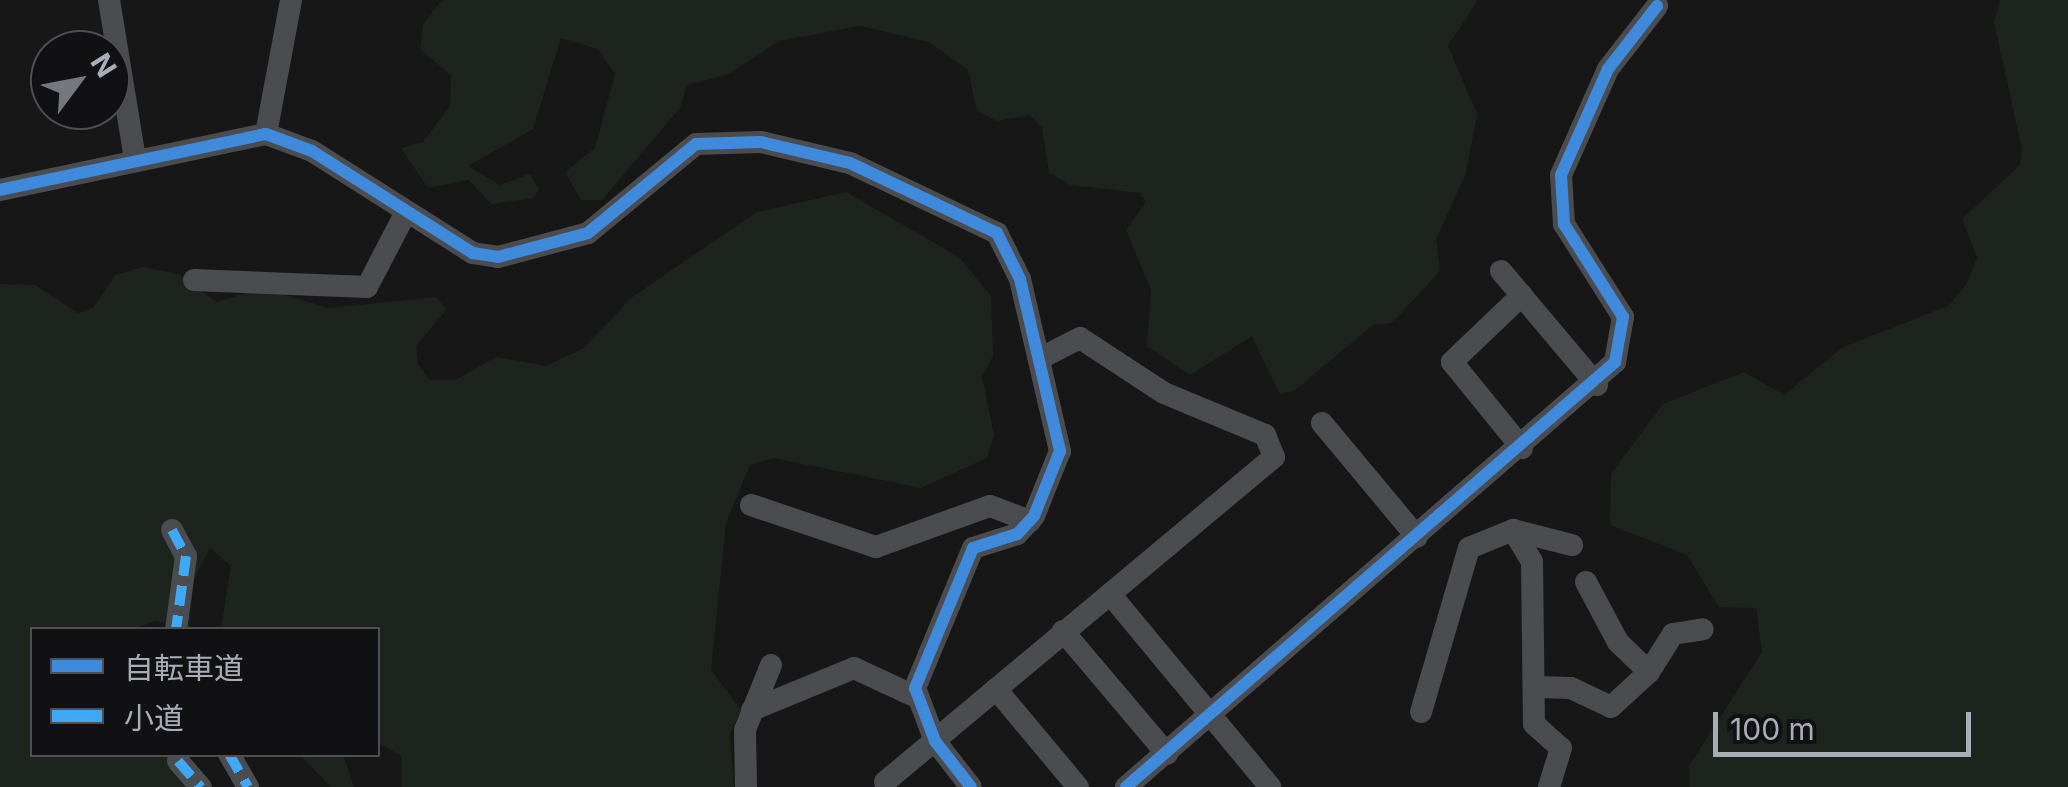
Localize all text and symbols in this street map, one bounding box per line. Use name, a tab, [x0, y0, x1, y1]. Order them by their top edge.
north arrow	[30, 30, 130, 130]
text: N	[84, 47, 124, 83]
legend	[30, 627, 380, 757]
text: 自転車道	[124, 650, 244, 686]
scale bar	[1718, 692, 1976, 754]
text: 小道	[124, 700, 184, 736]
text: 100 m	[1730, 711, 1815, 747]

